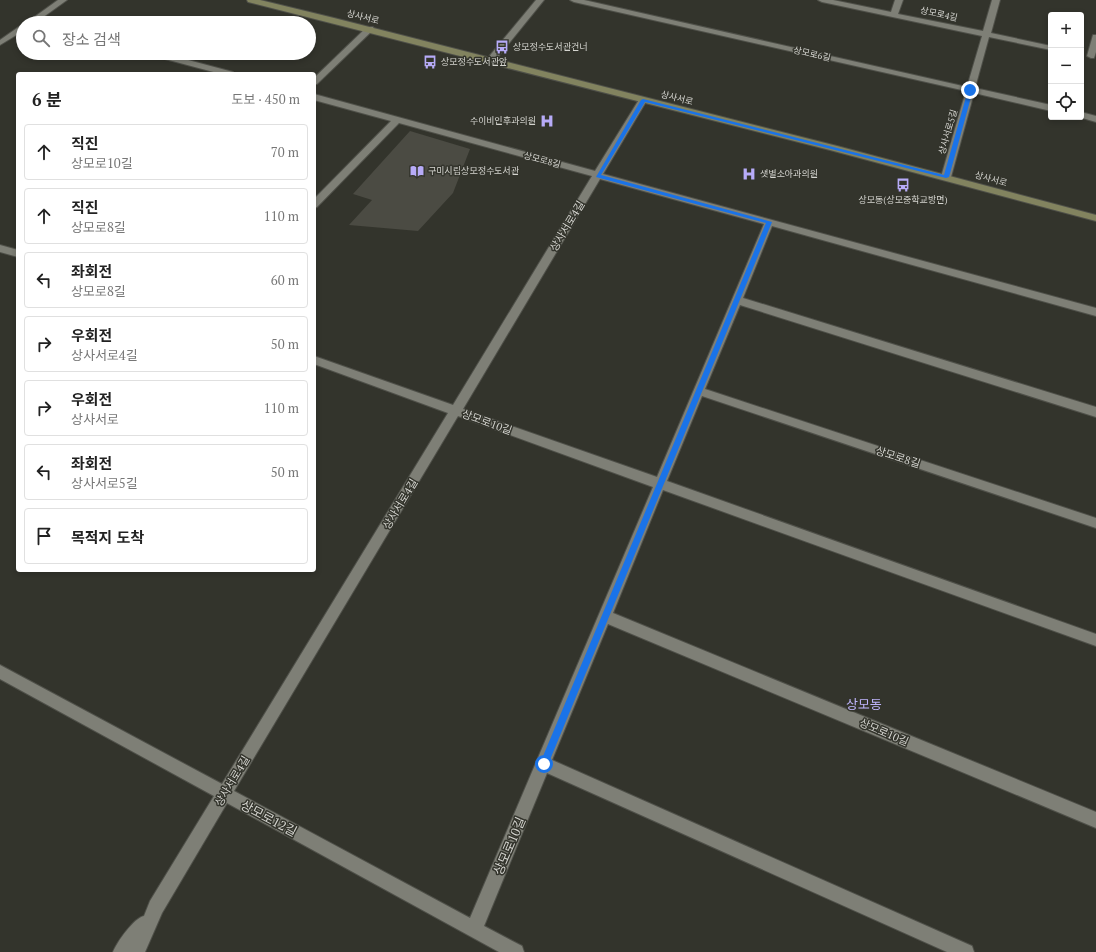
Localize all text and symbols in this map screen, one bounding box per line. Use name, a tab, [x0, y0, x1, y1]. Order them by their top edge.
street label: 상모로4길	[919, 4, 959, 24]
street label: 상사서로	[345, 7, 381, 27]
map controls	[1048, 12, 1084, 120]
button: +	[1048, 12, 1084, 48]
search box	[16, 16, 316, 60]
icon: search	[30, 27, 52, 49]
text: 장소 검색	[62, 29, 121, 49]
bus stop icon: 상모정수도서관건너	[494, 39, 510, 55]
place label: 상모정수도서관건너	[513, 41, 588, 53]
street label: 상모로6길	[792, 44, 832, 64]
button: −	[1048, 48, 1084, 84]
bus stop icon: 상모정수도서관앞	[422, 54, 438, 70]
place label: 상모정수도서관앞	[441, 56, 507, 68]
route end	[961, 81, 979, 99]
button: locate	[1048, 84, 1084, 120]
text: 6 분	[32, 88, 62, 111]
street label: 상사서로	[659, 88, 695, 108]
text: 도보 · 450 m	[231, 90, 300, 108]
street label: 상사서로5길	[936, 108, 960, 156]
hospital icon: 수이비인후과의원	[539, 113, 555, 129]
place label: 수이비인후과의원	[470, 115, 536, 127]
text: 직진	[71, 133, 99, 153]
icon: ahead	[33, 141, 55, 163]
text: 70 m	[271, 143, 299, 161]
street label: 상모로8길	[522, 149, 562, 171]
text: 상모로10길	[71, 154, 133, 172]
library icon: 구미시립상모정수도서관	[409, 163, 425, 179]
place label: 구미시립상모정수도서관	[428, 165, 520, 177]
hospital icon: 샛별소아과의원	[741, 166, 757, 182]
place label: 샛별소아과의원	[760, 168, 818, 180]
street label: 상사서로	[973, 169, 1009, 189]
bus stop icon: 상모동(상모중학교방면)	[895, 177, 911, 193]
place label: 상모동(상모중학교방면)	[859, 194, 947, 206]
text: 직진	[71, 197, 99, 217]
street label: 상사서로4길	[546, 198, 588, 254]
icon: ahead	[33, 205, 55, 227]
text: 110 m	[264, 207, 299, 225]
text: 상모로8길	[71, 218, 126, 236]
text: 좌회전	[71, 261, 112, 281]
icon: left	[33, 269, 55, 291]
text: 60 m	[271, 271, 299, 289]
text: 상모로8길	[71, 282, 126, 300]
text: 우회전	[71, 325, 112, 345]
icon: right	[33, 333, 55, 355]
text: 50 m	[271, 335, 299, 353]
text: 상사서로4길	[71, 346, 138, 364]
text: 우회전	[71, 389, 112, 409]
icon: right	[33, 397, 55, 419]
text: 110 m	[264, 399, 299, 417]
street label: 상모로10길	[460, 406, 514, 438]
text: 상사서로	[71, 410, 119, 428]
street label: 상모로8길	[874, 443, 922, 471]
text: 좌회전	[71, 453, 112, 473]
icon: left	[33, 461, 55, 483]
text: 50 m	[271, 463, 299, 481]
text: 상사서로5길	[71, 474, 138, 492]
street label: 상사서로4길	[379, 476, 421, 532]
icon: arrive	[33, 525, 55, 547]
text: 목적지 도착	[71, 527, 144, 547]
district label: 상모동	[846, 695, 882, 713]
street label: 상모로10길	[857, 715, 911, 749]
street label: 상사서로4길	[211, 753, 253, 809]
route start	[535, 755, 553, 773]
street label: 상모로12길	[238, 796, 300, 840]
street label: 상모로10길	[489, 814, 529, 878]

